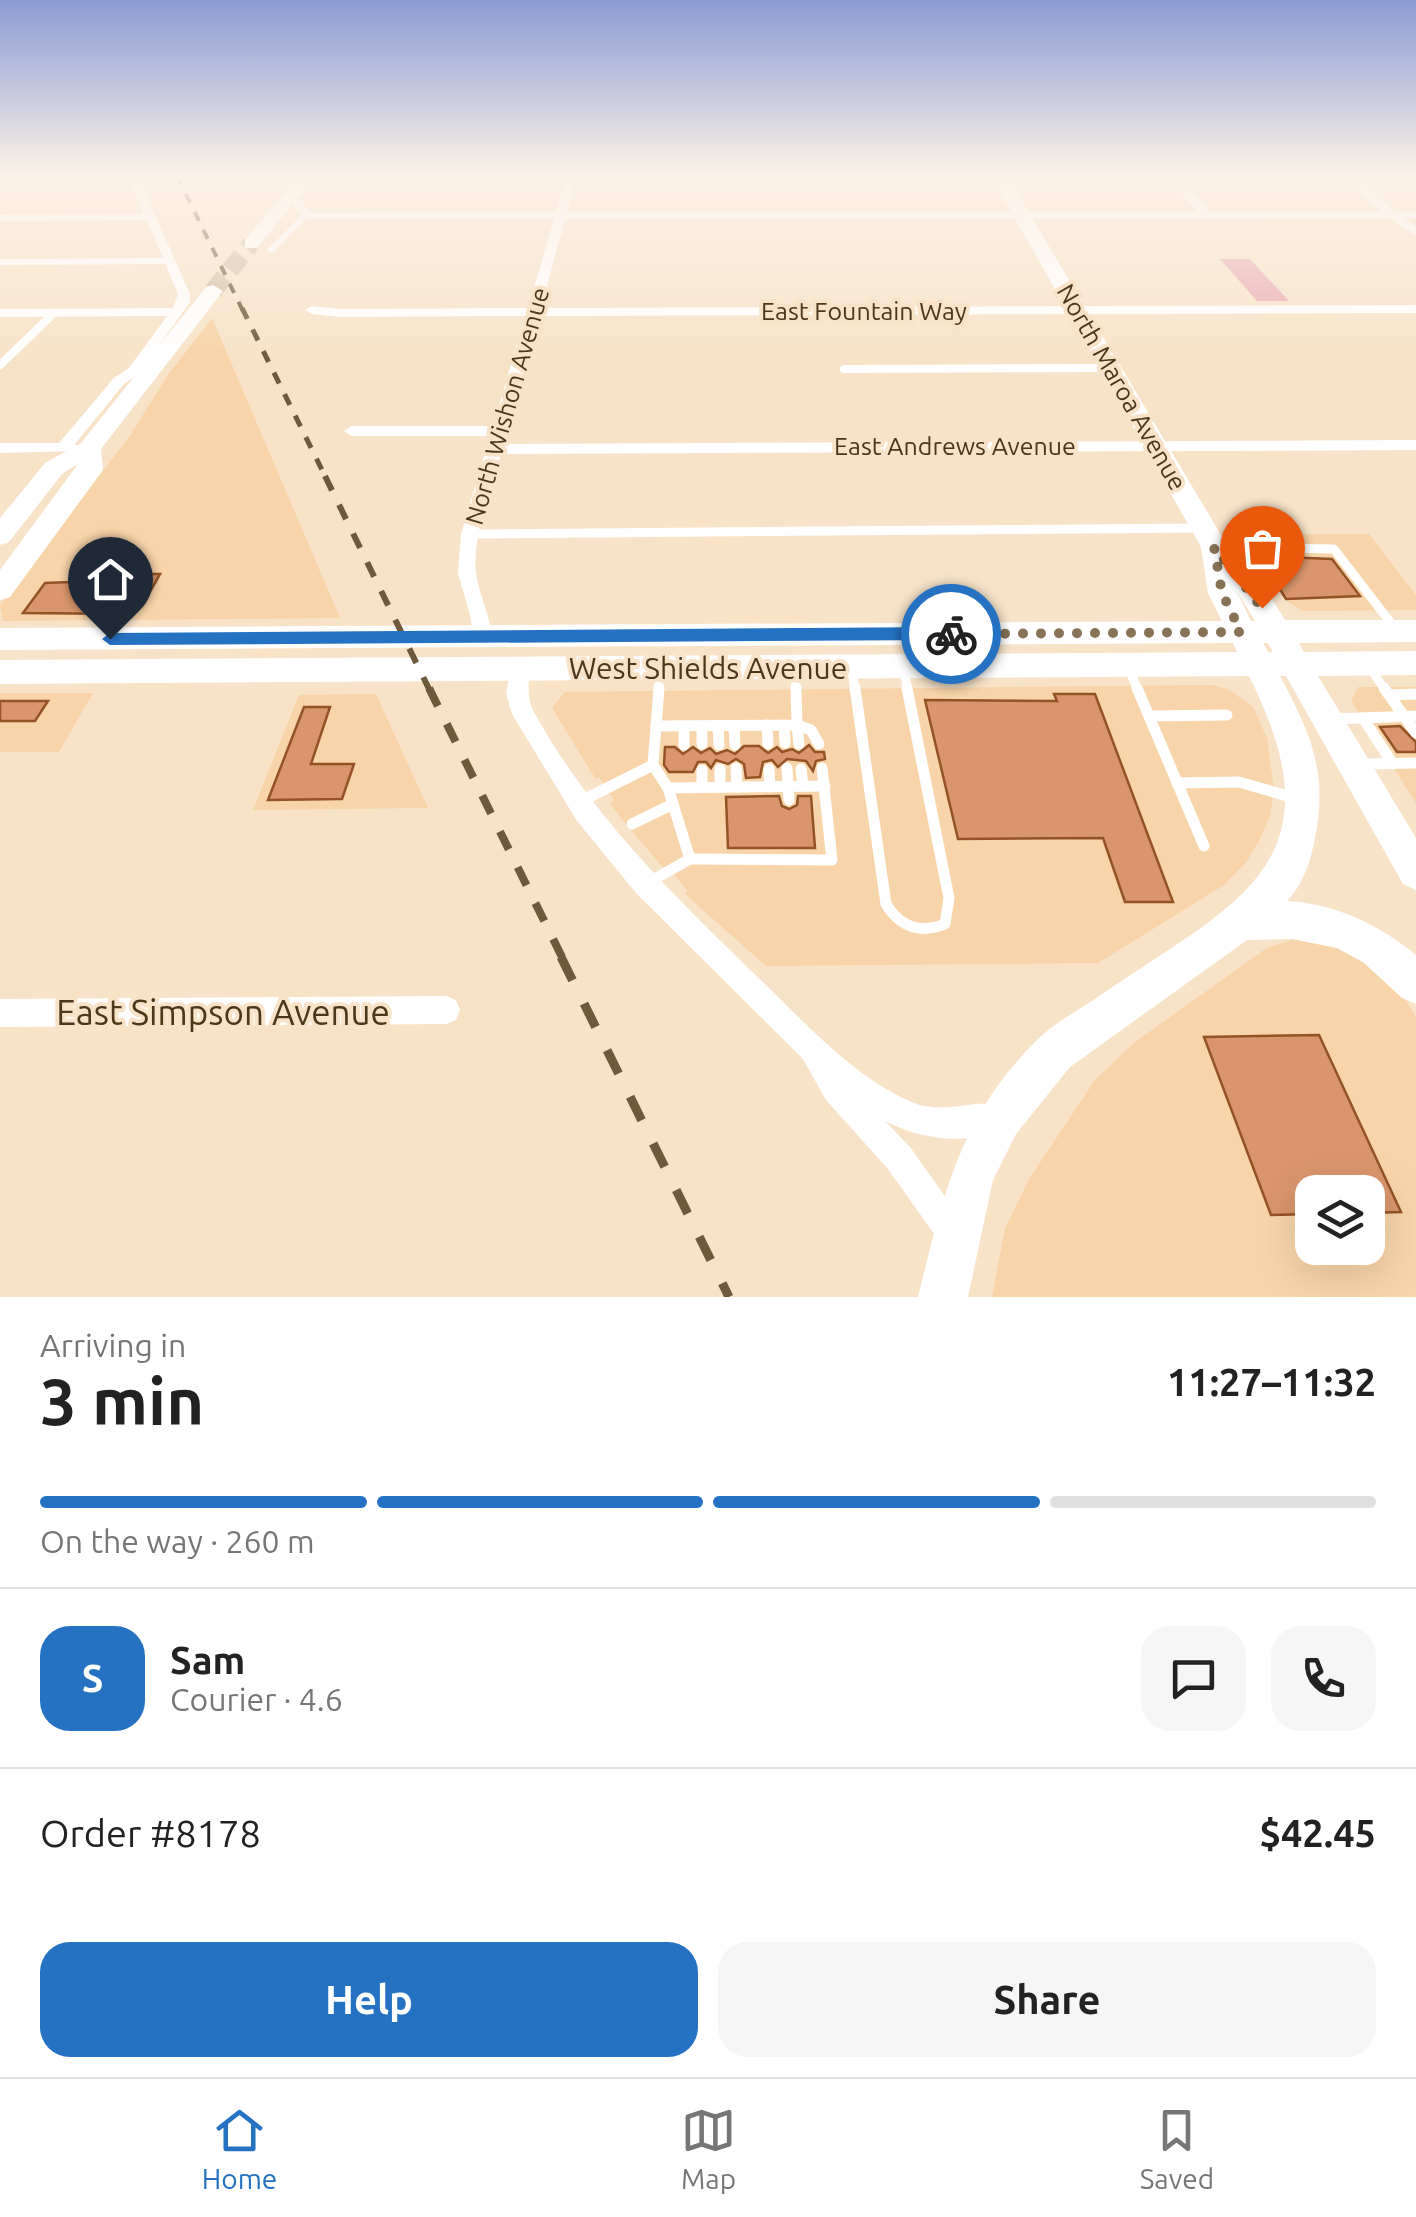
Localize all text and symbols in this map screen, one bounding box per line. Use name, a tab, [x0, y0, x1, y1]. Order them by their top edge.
street label: North Maroa Avenue	[1052, 279, 1192, 495]
street label: North Wishon Avenue	[460, 284, 554, 528]
street label: East Fountain Way	[761, 297, 967, 325]
street label: East Andrews Avenue	[834, 432, 1076, 460]
pin	[1220, 506, 1305, 609]
icon: bag	[1235, 521, 1290, 576]
pin	[68, 537, 153, 640]
icon: home	[83, 552, 138, 607]
courier	[901, 584, 1001, 684]
icon: bike	[924, 607, 979, 662]
street label: West Shields Avenue	[569, 651, 847, 685]
street label: East Simpson Avenue	[56, 992, 390, 1032]
map controls	[1295, 1175, 1385, 1265]
button: layers	[1295, 1175, 1385, 1265]
text: Arriving in	[40, 1327, 186, 1363]
text: 11:27–11:32	[1167, 1361, 1376, 1403]
text: 3 min	[40, 1364, 204, 1437]
text: On the way · 260 m	[40, 1523, 315, 1559]
button: chat	[1141, 1626, 1246, 1731]
button: phone	[1271, 1626, 1376, 1731]
text: Sam	[170, 1639, 245, 1681]
text: S	[82, 1657, 103, 1699]
text: Courier · 4.6	[170, 1681, 343, 1717]
text: Order #8178	[40, 1812, 261, 1854]
text: $42.45	[1259, 1812, 1376, 1854]
button: Help	[40, 1942, 698, 2057]
button: Share	[718, 1942, 1376, 2057]
tab: Home	[202, 2103, 277, 2194]
tab: Map	[681, 2103, 736, 2194]
tab: Saved	[1140, 2103, 1214, 2194]

